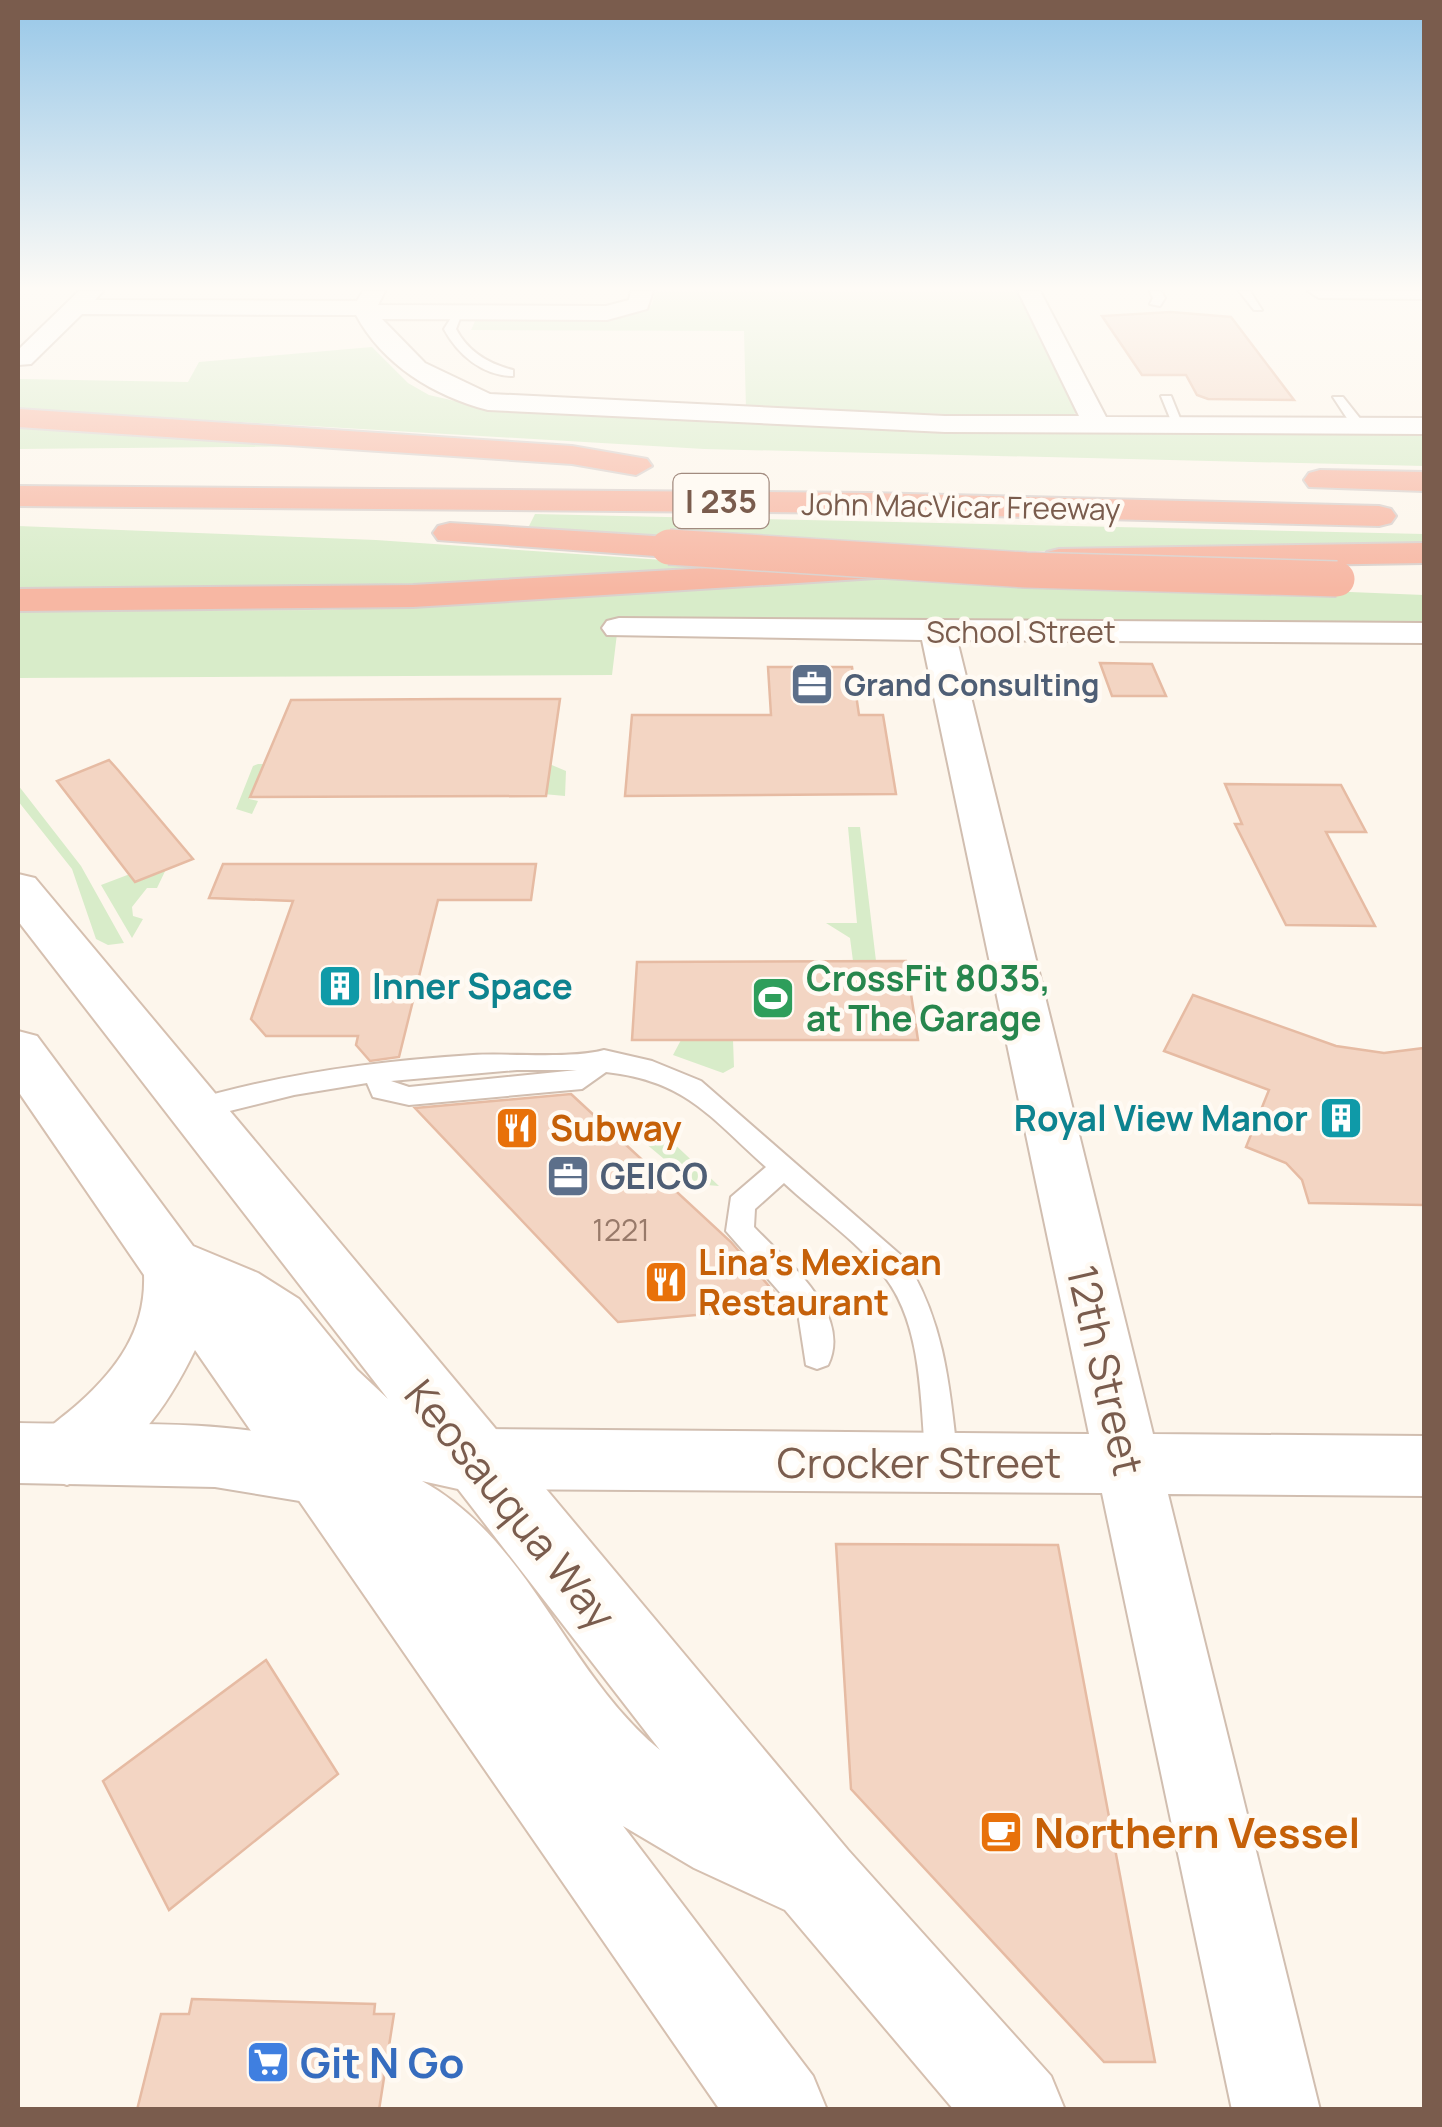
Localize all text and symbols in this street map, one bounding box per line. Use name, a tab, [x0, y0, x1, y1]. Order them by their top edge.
road number: I 235	[674, 474, 768, 528]
street label: John MacVicar Freeway	[801, 483, 1121, 529]
street label: School Street	[926, 611, 1116, 652]
office icon: Grand Consulting	[789, 661, 835, 707]
place label: Grand Consulting	[844, 664, 1099, 705]
place label: CrossFit 8035, at The Garage	[806, 954, 1051, 1042]
place label: Inner Space	[372, 962, 573, 1010]
building icon: Inner Space	[317, 963, 363, 1009]
sports icon: CrossFit 8035, at The Garage	[750, 975, 796, 1021]
place label: Royal View Manor	[1014, 1094, 1308, 1142]
building icon: Royal View Manor	[1318, 1095, 1364, 1141]
place label: Subway	[550, 1104, 682, 1152]
restaurant icon: Subway	[494, 1105, 540, 1151]
place label: GEICO	[600, 1152, 708, 1200]
office icon: GEICO	[545, 1153, 591, 1199]
house number: 1221	[592, 1209, 650, 1250]
place label: Lina's Mexican Restaurant	[698, 1238, 942, 1326]
restaurant icon: Lina's Mexican Restaurant	[643, 1259, 689, 1305]
street label: 12th Street	[1054, 1259, 1158, 1481]
street label: Keosauqua Way	[392, 1367, 630, 1641]
street label: Crocker Street	[777, 1433, 1061, 1491]
place label: Northern Vessel	[1034, 1803, 1360, 1861]
cafe icon: Northern Vessel	[978, 1809, 1024, 1855]
place label: Git N Go	[300, 2033, 464, 2091]
supermarket icon: Git N Go	[245, 2039, 291, 2085]

